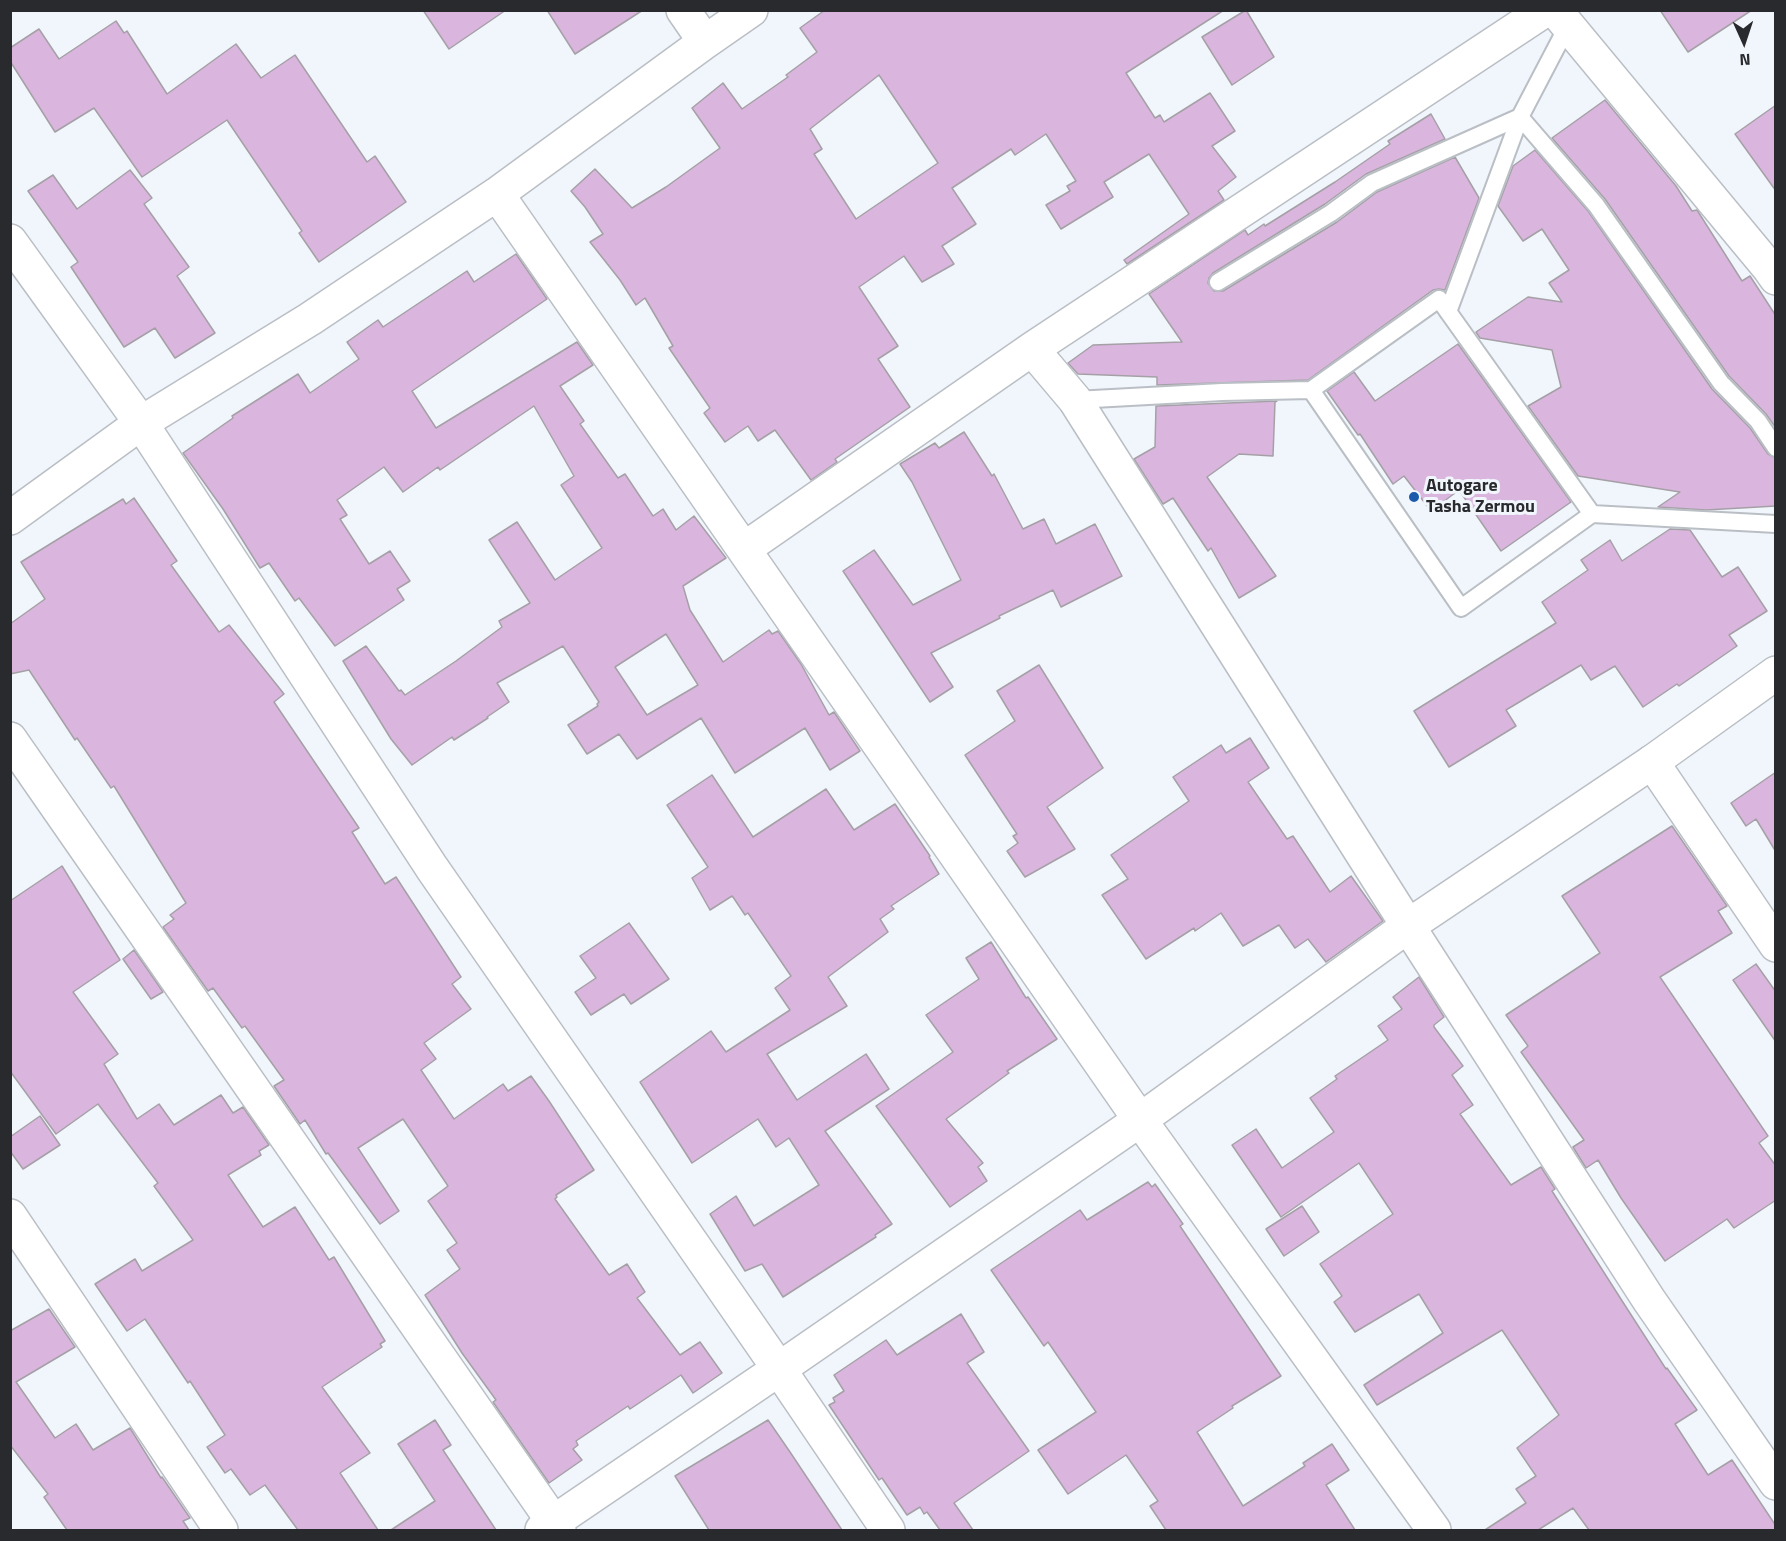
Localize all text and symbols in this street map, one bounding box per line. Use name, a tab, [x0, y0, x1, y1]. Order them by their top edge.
north arrow	[1714, 12, 1774, 72]
text: N	[1739, 48, 1751, 72]
place label: Autogare Tasha Zermou	[1426, 476, 1535, 518]
marker: Autogare Tasha Zermou	[1407, 490, 1421, 504]

